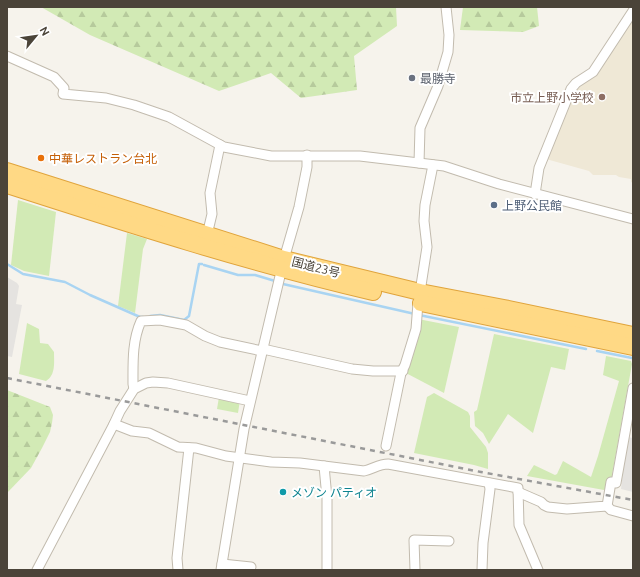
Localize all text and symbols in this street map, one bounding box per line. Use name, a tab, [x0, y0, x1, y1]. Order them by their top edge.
north arrow	[16, 16, 56, 56]
text: N	[38, 25, 52, 38]
place label: 最勝寺	[420, 72, 456, 85]
marker: 最勝寺	[407, 73, 417, 83]
place label: 市立上野小学校	[510, 91, 594, 104]
marker: 市立上野小学校	[597, 92, 607, 102]
place label: 中華レストラン台北	[49, 152, 157, 165]
marker: 中華レストラン台北	[36, 153, 46, 163]
place label: 上野公民館	[502, 199, 562, 212]
marker: 上野公民館	[489, 200, 499, 210]
street label: 国道23号	[290, 255, 342, 279]
place label: メゾン パティオ	[291, 486, 377, 499]
marker: メゾン パティオ	[278, 487, 288, 497]

